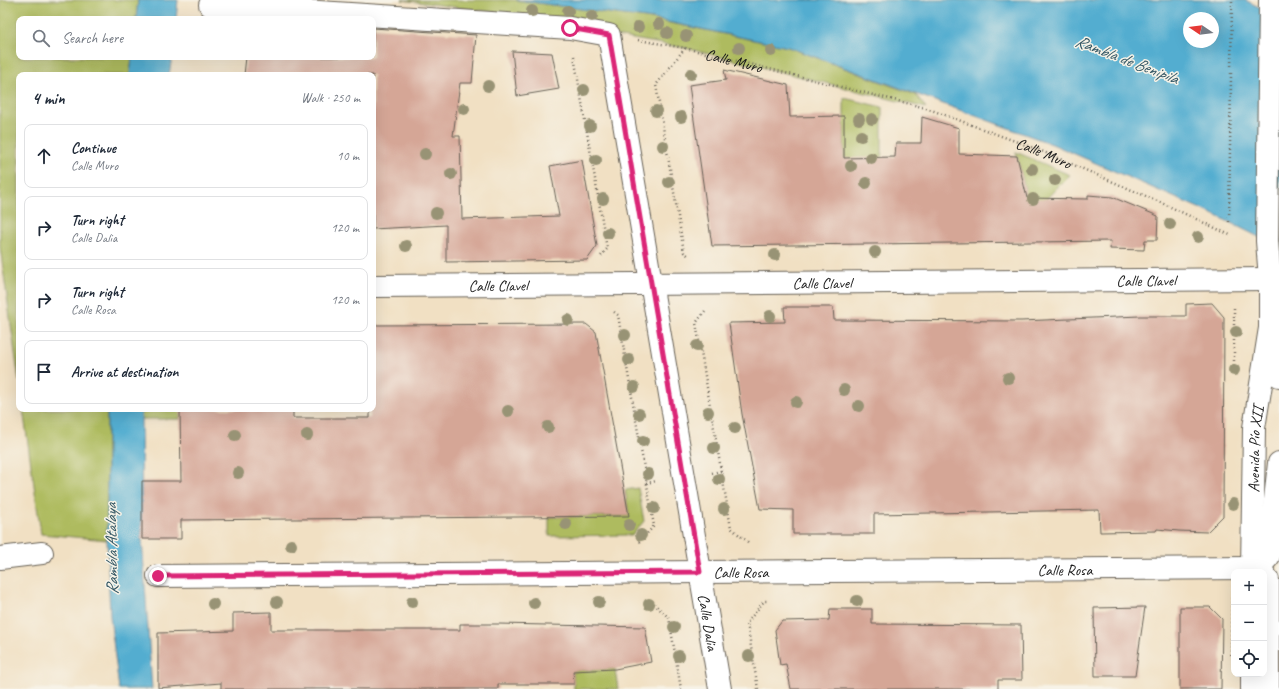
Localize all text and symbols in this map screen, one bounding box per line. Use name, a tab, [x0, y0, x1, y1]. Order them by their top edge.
north arrow	[1183, 12, 1219, 48]
search box	[16, 16, 376, 60]
route start	[561, 19, 579, 37]
icon: search	[30, 27, 52, 49]
text: Search here	[62, 29, 123, 48]
water label: Rambla de Benipila	[1072, 30, 1183, 89]
street label: Calle Muro	[703, 44, 765, 78]
text: 4 min	[32, 88, 65, 109]
text: Walk · 250 m	[301, 90, 360, 106]
street label: Calle Muro	[1013, 133, 1075, 174]
text: Continue	[71, 139, 116, 158]
icon: ahead	[33, 145, 55, 167]
text: 10 m	[337, 148, 359, 164]
text: Calle Muro	[71, 158, 118, 174]
text: Turn right	[71, 211, 124, 230]
icon: right	[33, 217, 55, 239]
text: 120 m	[331, 220, 359, 236]
text: Calle Dalia	[71, 230, 117, 246]
street label: Calle Clavel	[1116, 271, 1179, 291]
street label: Calle Clavel	[792, 273, 855, 294]
street label: Calle Clavel	[468, 276, 531, 296]
text: Turn right	[71, 283, 124, 302]
icon: right	[33, 289, 55, 311]
text: 120 m	[331, 292, 359, 308]
text: Calle Rosa	[71, 302, 116, 318]
icon: arrive	[33, 361, 55, 383]
text: Arrive at destination	[71, 363, 178, 382]
street label: Avenida Pío XII	[1244, 401, 1269, 493]
water label: Rambla Atalaya	[100, 501, 123, 595]
street label: Calle Rosa	[1037, 560, 1094, 581]
street label: Calle Rosa	[713, 563, 770, 583]
route end	[149, 567, 167, 585]
map controls	[1231, 569, 1267, 677]
button: +	[1231, 569, 1267, 605]
street label: Calle Dalia	[693, 593, 723, 654]
button: −	[1231, 605, 1267, 641]
button: locate	[1231, 641, 1267, 677]

